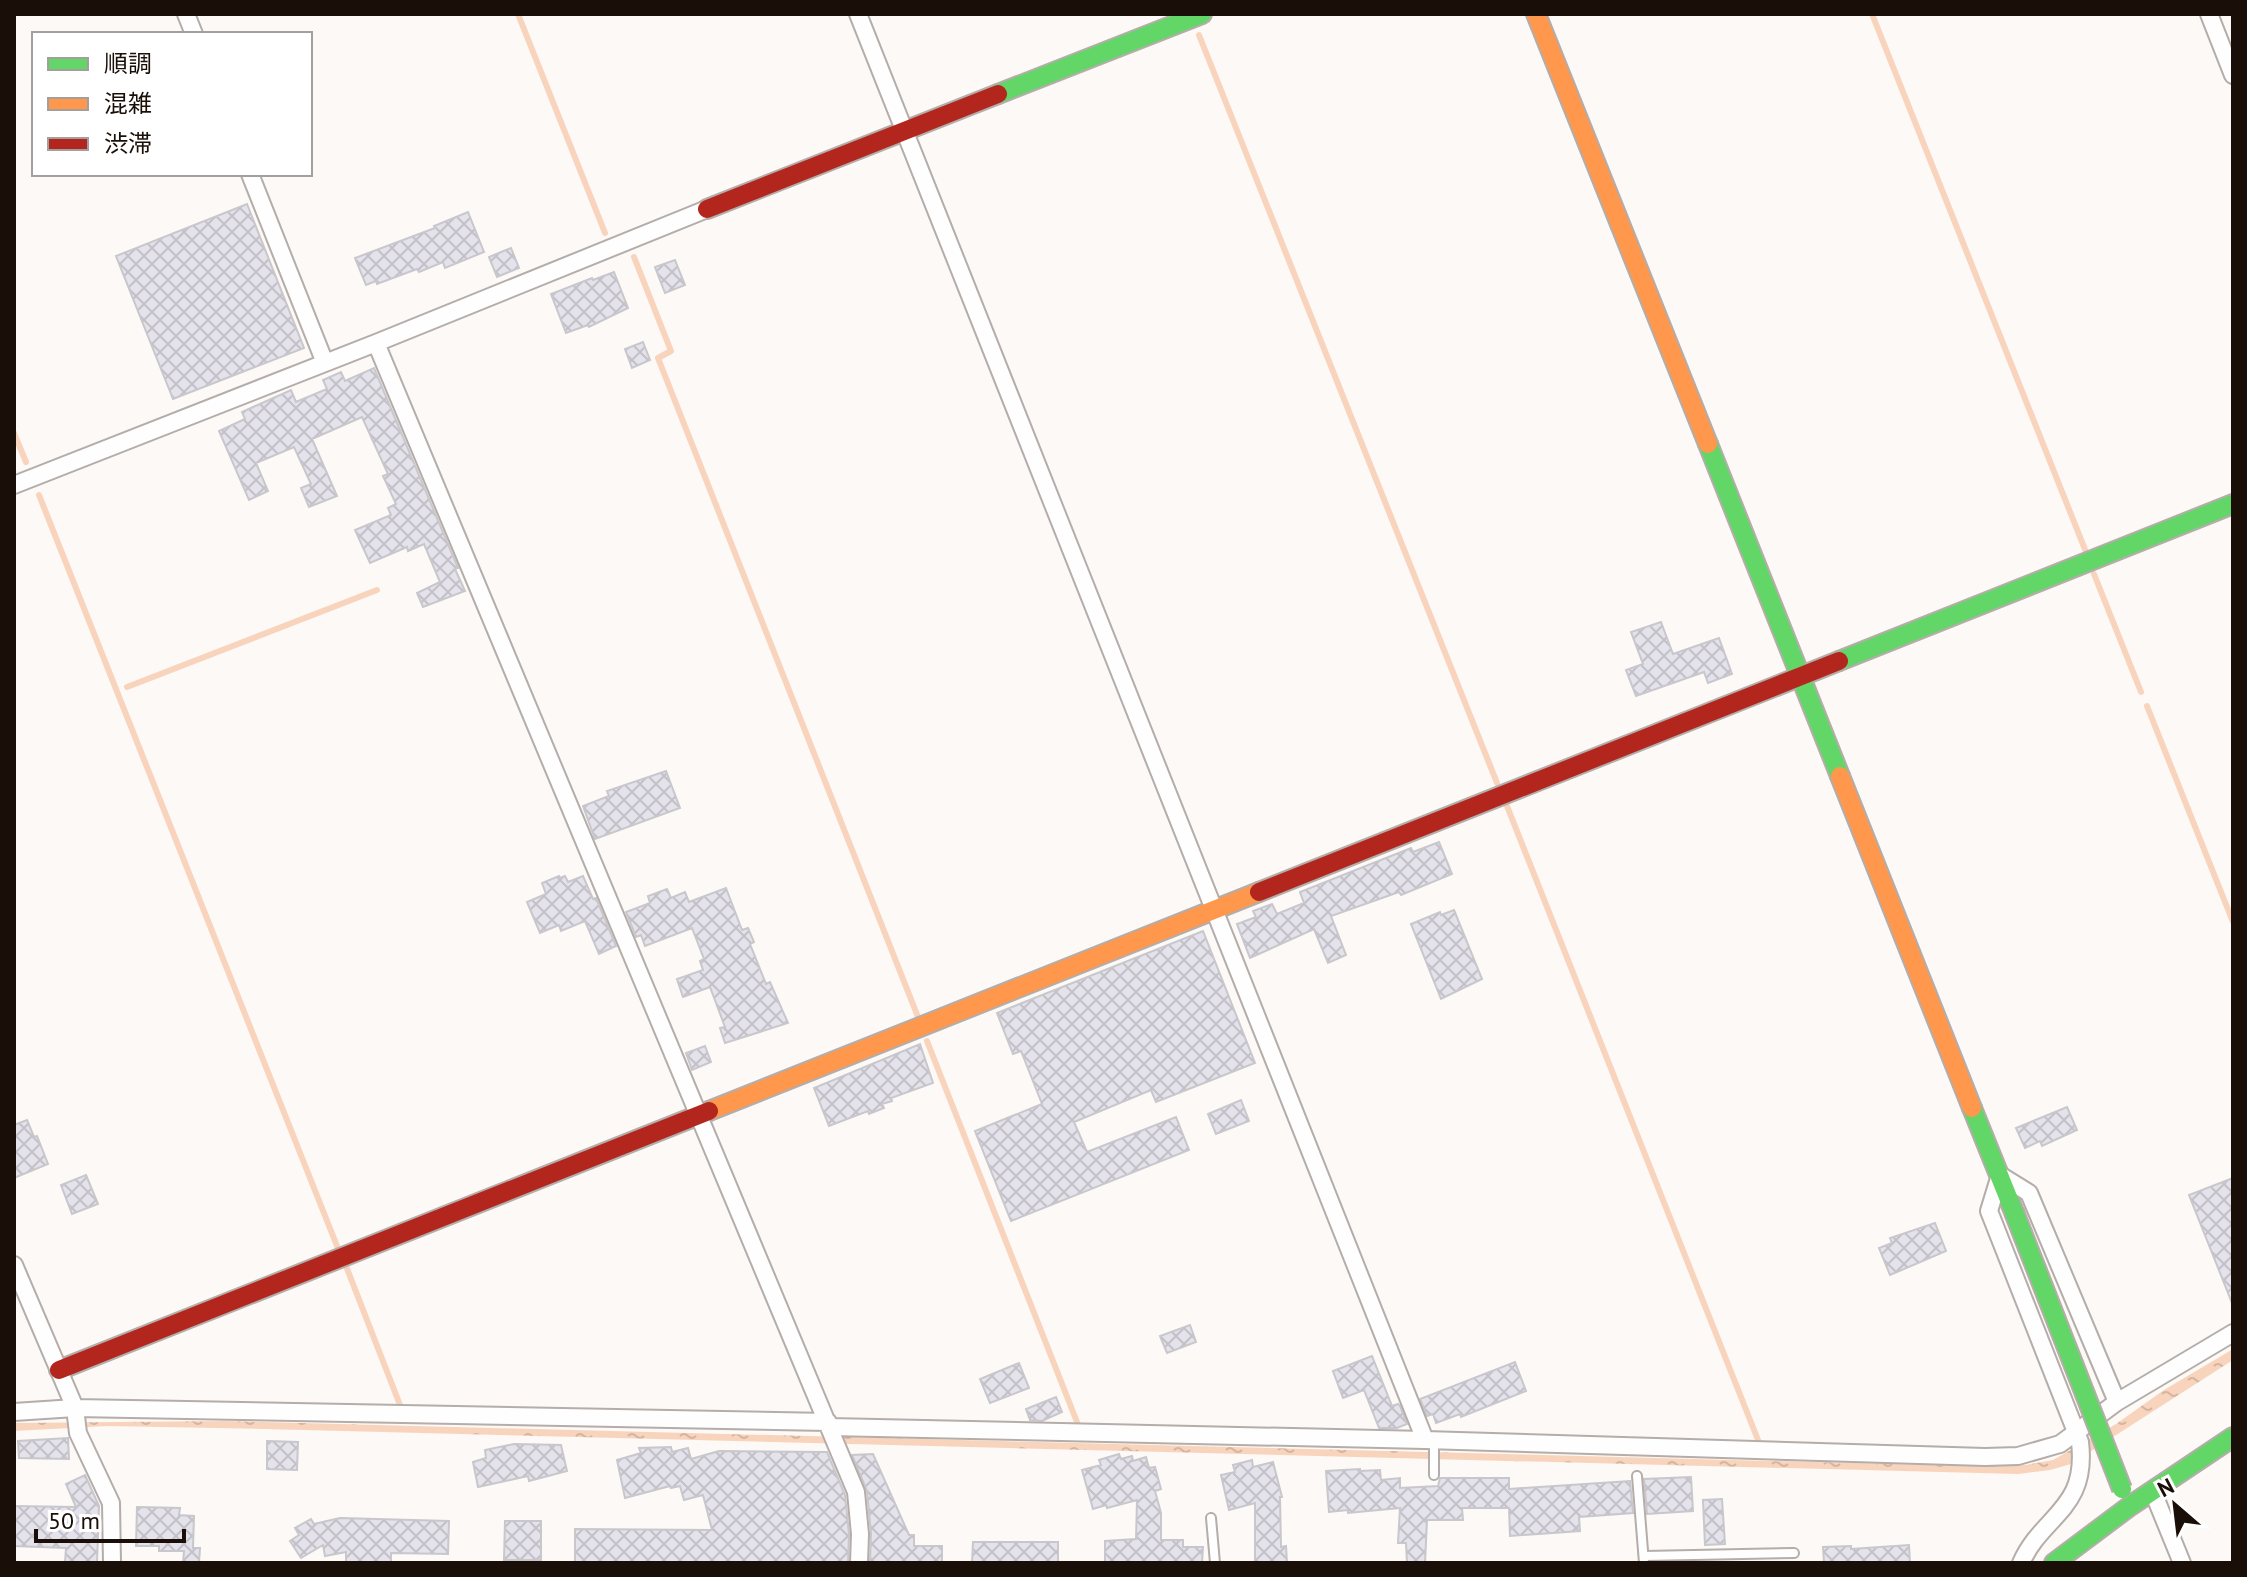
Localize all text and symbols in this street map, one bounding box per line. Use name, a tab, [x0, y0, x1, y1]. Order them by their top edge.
legend	[32, 32, 312, 176]
text: 順調	[104, 48, 152, 79]
text: 混雑	[104, 88, 152, 119]
text: 渋滞	[104, 128, 152, 159]
north arrow	[2135, 1465, 2215, 1545]
text: N	[2153, 1472, 2179, 1503]
scale bar	[36, 1493, 184, 1543]
text: 50 m	[48, 1505, 100, 1536]

